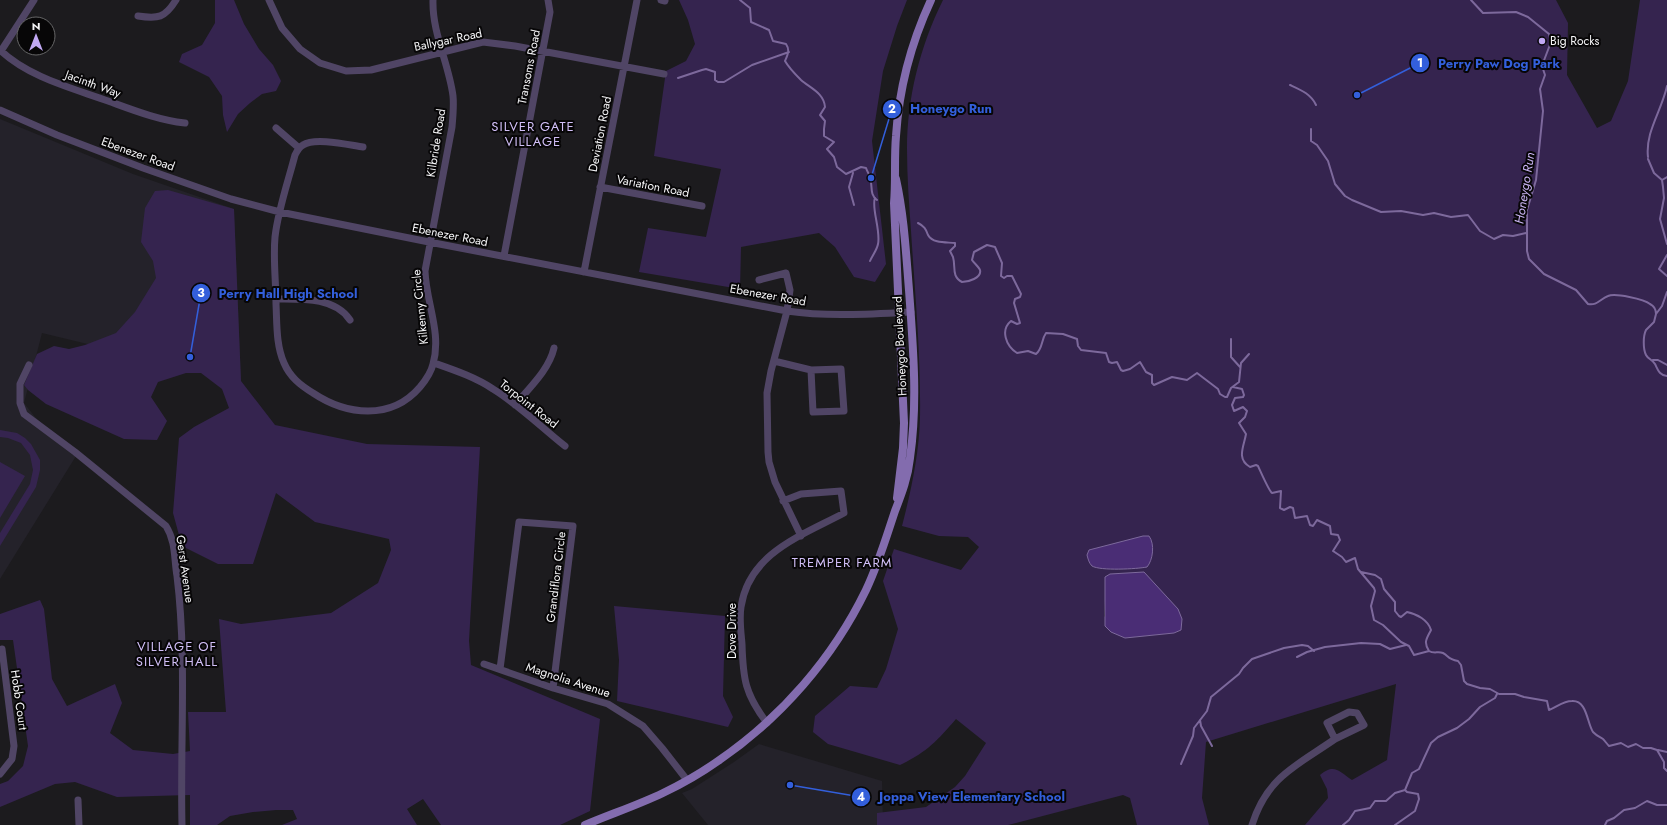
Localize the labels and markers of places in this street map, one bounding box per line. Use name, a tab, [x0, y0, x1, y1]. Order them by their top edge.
place label: Big Rocks	[1550, 32, 1600, 50]
marker: Big Rocks	[1537, 36, 1547, 46]
callout: Perry Paw Dog Park	[1410, 50, 1568, 75]
callout: Honeygo Run	[882, 96, 1000, 121]
callout: Perry Hall High School	[191, 281, 366, 306]
callout: Joppa View Elementary School	[851, 784, 1073, 809]

